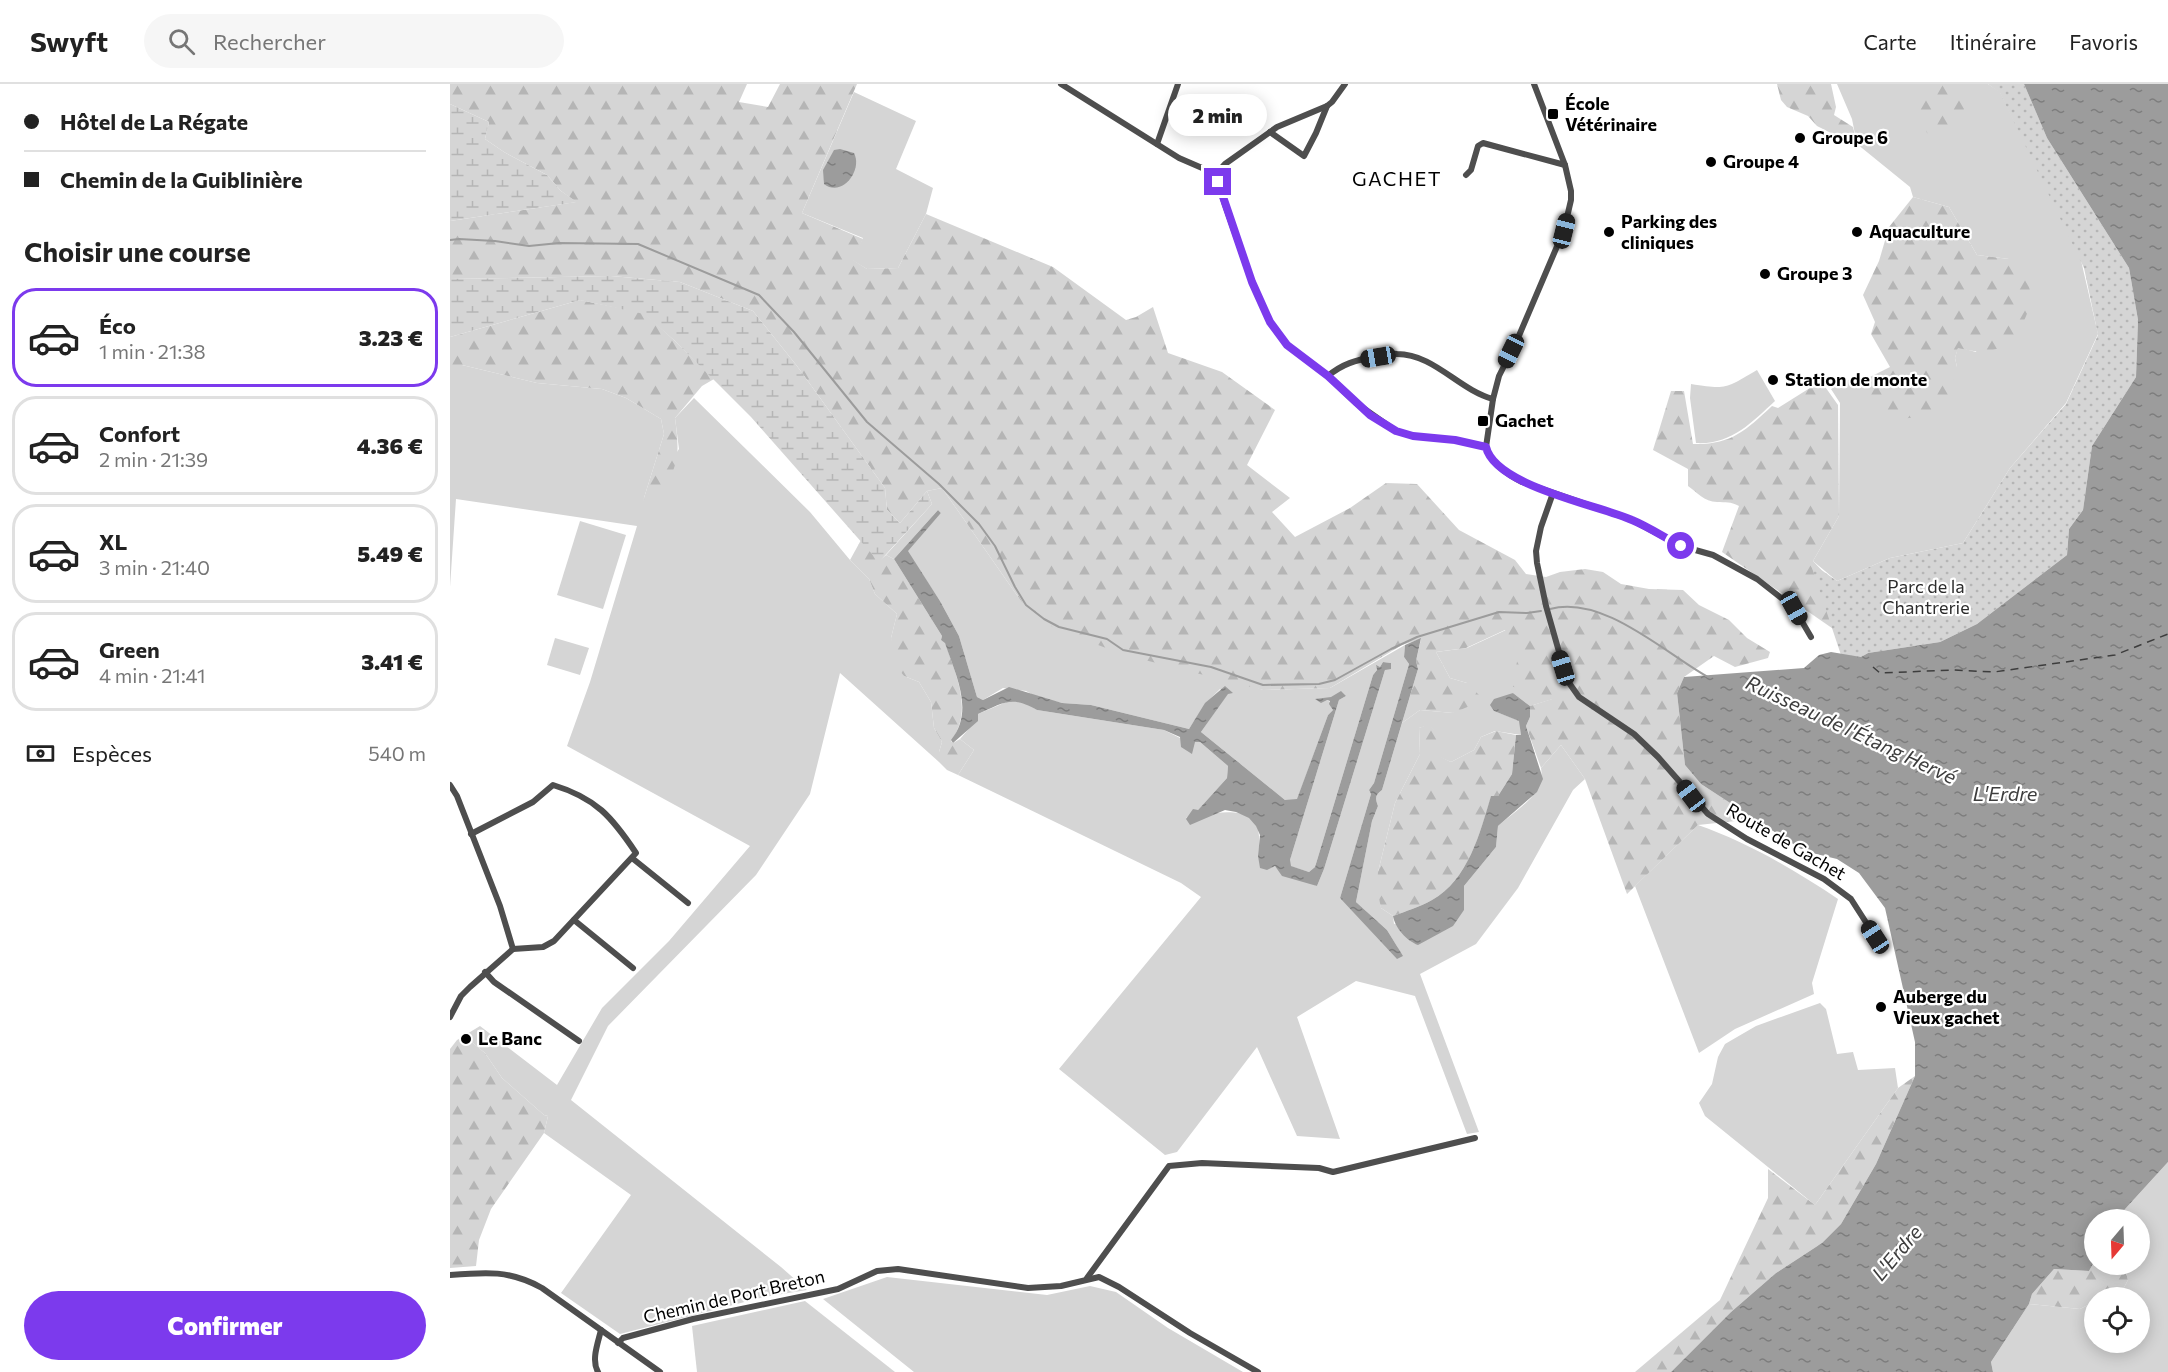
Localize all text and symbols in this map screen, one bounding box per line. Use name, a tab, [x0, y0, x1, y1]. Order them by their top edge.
search box	[144, 14, 564, 68]
text: Swyft	[30, 24, 108, 58]
icon: search	[165, 25, 198, 58]
text: Rechercher	[213, 28, 326, 55]
text: Carte	[1863, 29, 1917, 54]
text: Itinéraire	[1950, 29, 2036, 54]
text: Favoris	[2069, 29, 2138, 54]
place label: École Vétérinaire	[1565, 92, 1657, 135]
callout: 2 min	[1168, 95, 1268, 137]
text: 2 min	[1192, 103, 1243, 127]
marker: École Vétérinaire	[1546, 107, 1560, 121]
text: Hôtel de La Régate	[60, 108, 248, 135]
place label: Groupe 6	[1812, 126, 1888, 148]
marker: Groupe 6	[1793, 131, 1807, 145]
place label: Groupe 4	[1723, 150, 1799, 172]
marker: Groupe 4	[1704, 155, 1718, 169]
text: Chemin de la Guiblinière	[60, 166, 303, 193]
district label: GACHET	[1352, 166, 1442, 190]
route end	[1204, 168, 1231, 195]
place label: Parking des cliniques	[1621, 210, 1717, 253]
car	[1551, 211, 1577, 251]
place label: Aquaculture	[1869, 220, 1970, 242]
marker: Parking des cliniques	[1602, 225, 1616, 239]
marker: Aquaculture	[1850, 225, 1864, 239]
text: Choisir une course	[24, 235, 251, 268]
place label: Groupe 3	[1777, 262, 1852, 284]
marker: Groupe 3	[1758, 267, 1772, 281]
icon: car	[27, 311, 81, 365]
text: Éco	[99, 312, 136, 339]
text: 3.23 €	[359, 324, 423, 351]
car	[1495, 331, 1527, 371]
text: 1 min · 21:38	[99, 339, 206, 363]
car	[1359, 345, 1397, 369]
place label: Station de monte	[1785, 368, 1927, 390]
marker: Station de monte	[1766, 373, 1780, 387]
place label: Gachet	[1495, 409, 1554, 431]
marker: Gachet	[1476, 414, 1490, 428]
icon: car	[27, 419, 81, 473]
text: Confort	[99, 420, 180, 447]
text: 4.36 €	[357, 432, 423, 459]
text: 2 min · 21:39	[99, 447, 208, 471]
icon: car	[27, 527, 81, 581]
text: XL	[99, 528, 127, 555]
route start	[1667, 532, 1694, 559]
text: 5.49 €	[357, 540, 423, 567]
text: 3 min · 21:40	[99, 555, 210, 579]
park label: Parc de la Chantrerie	[1882, 575, 1970, 618]
car	[1777, 588, 1811, 628]
icon: car	[27, 635, 81, 689]
text: Green	[99, 636, 160, 663]
text: 3.41 €	[361, 648, 423, 675]
car	[1549, 648, 1577, 688]
text: 4 min · 21:41	[99, 663, 206, 687]
water label: Ruisseau de l'Étang Hervé	[1742, 670, 1961, 789]
icon: cash	[24, 737, 57, 770]
text: Espèces	[72, 740, 152, 767]
text: 540 m	[368, 741, 426, 765]
car	[1673, 776, 1709, 816]
water label: L'Erdre	[1973, 781, 2038, 805]
street label: Route de Gachet	[1723, 798, 1850, 884]
car	[1858, 917, 1892, 957]
place label: Auberge du Vieux gachet	[1893, 985, 2000, 1028]
marker: Auberge du Vieux gachet	[1874, 1000, 1888, 1014]
place label: Le Banc	[478, 1027, 542, 1049]
marker: Le Banc	[459, 1032, 473, 1046]
north arrow	[2084, 1209, 2150, 1275]
map controls	[2084, 1209, 2150, 1353]
water label: L'Erdre	[1866, 1219, 1927, 1285]
street label: Chemin de Port Breton	[641, 1264, 827, 1328]
button: locate	[2084, 1287, 2150, 1353]
button: Confirmer	[24, 1291, 426, 1360]

